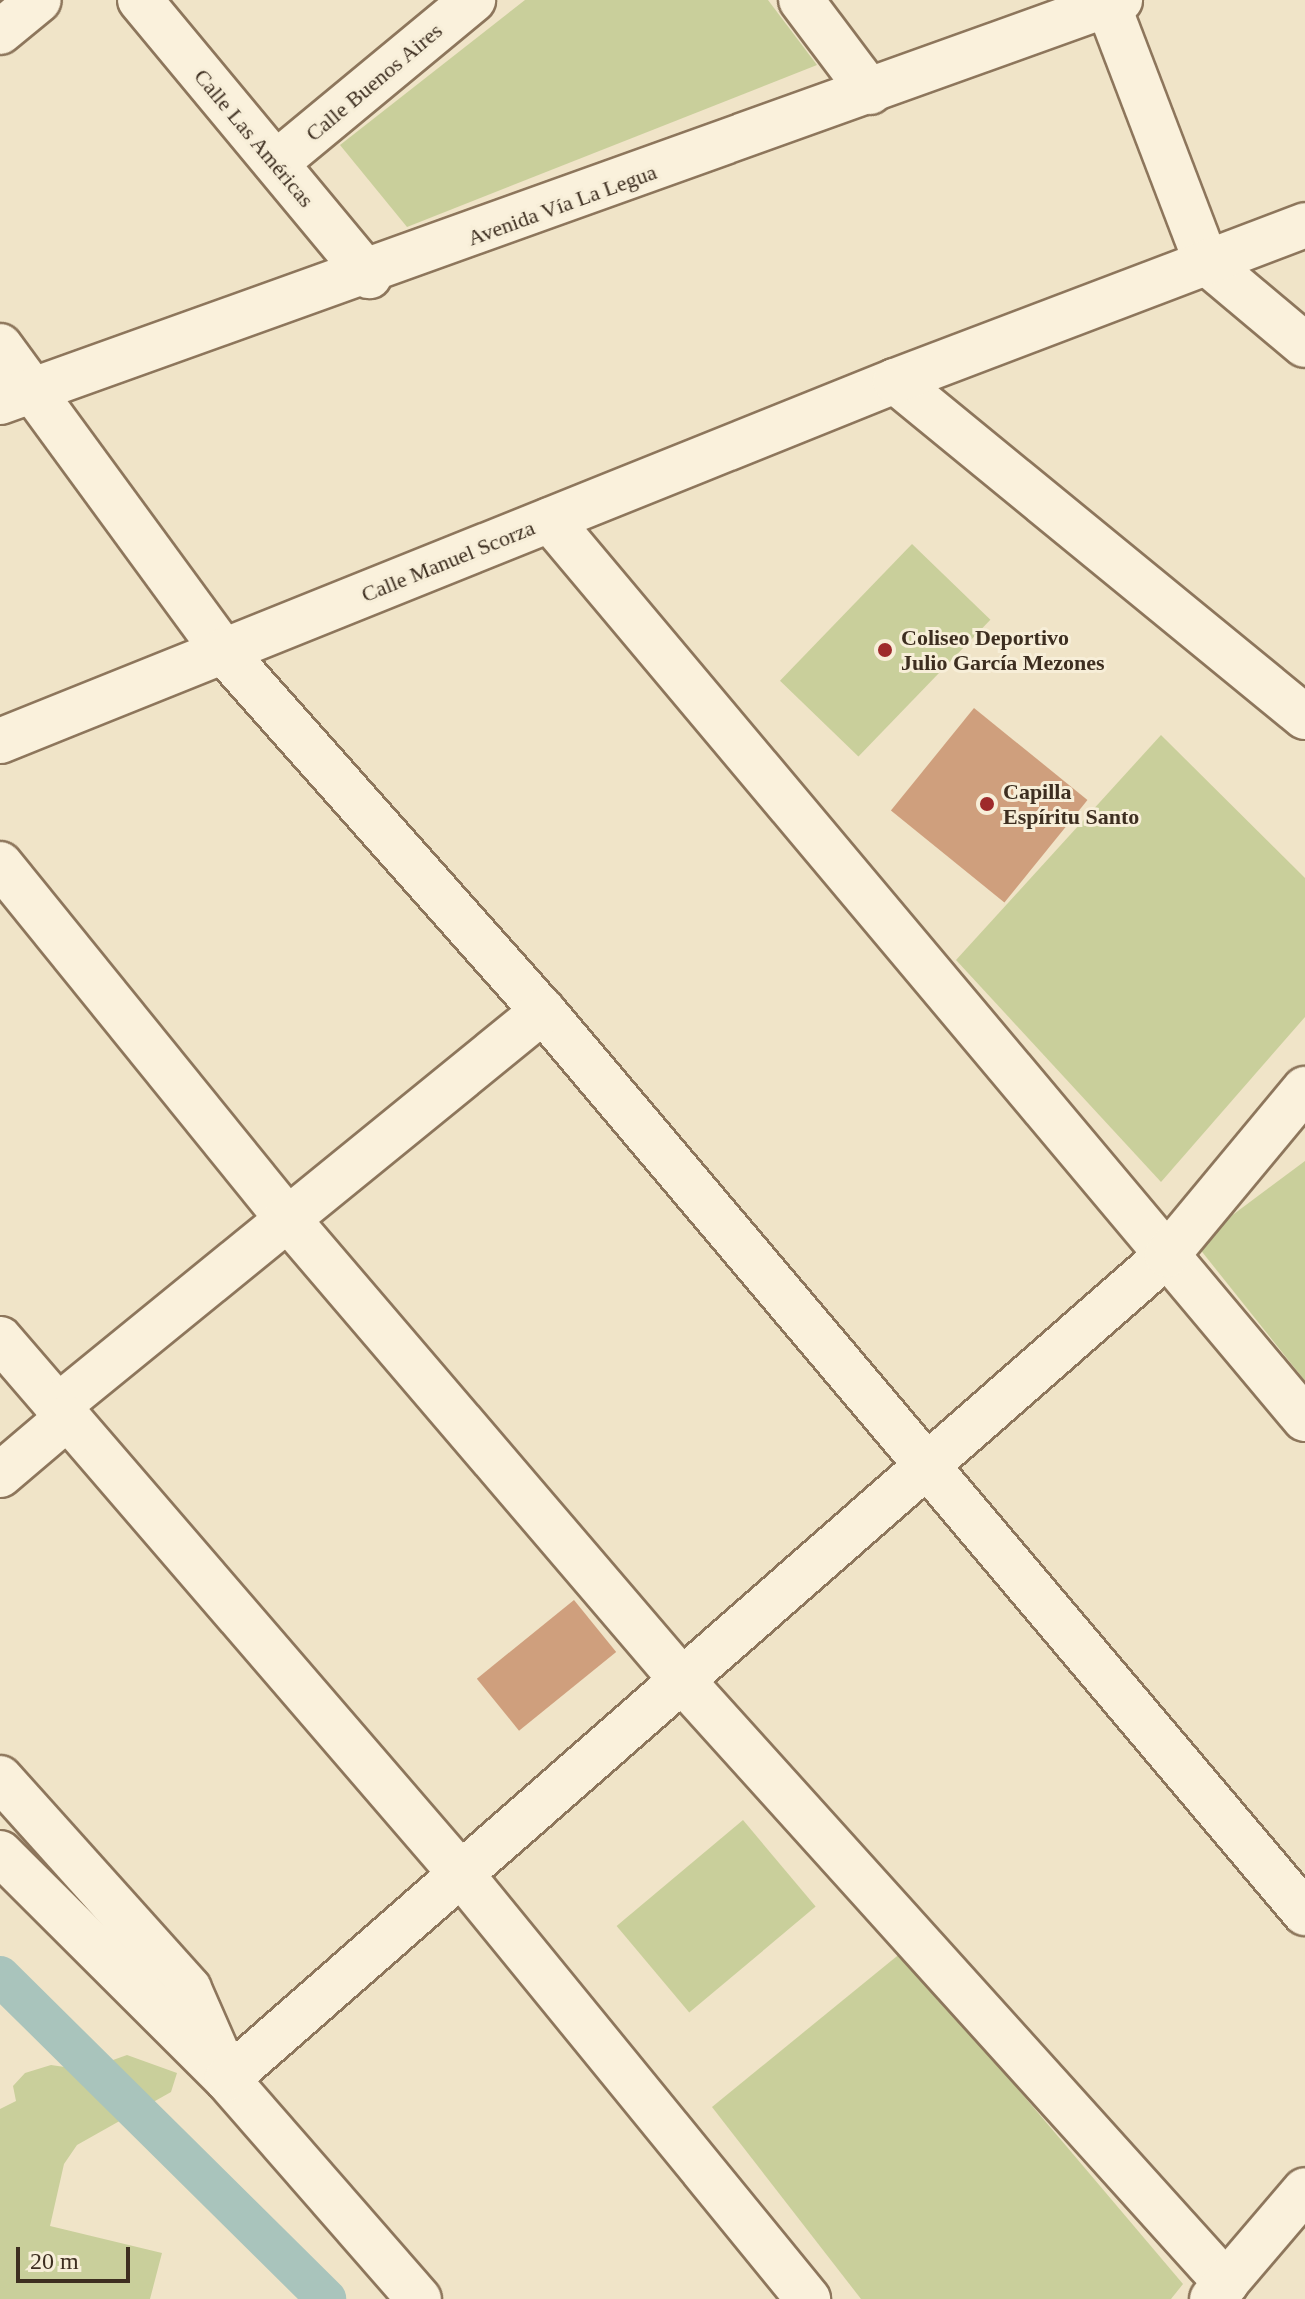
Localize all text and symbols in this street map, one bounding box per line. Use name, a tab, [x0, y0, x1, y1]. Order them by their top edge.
street label: Calle Buenos Aires	[300, 17, 448, 147]
street label: Calle Las Américas	[188, 63, 320, 213]
street label: Avenida Vía La Legua	[464, 159, 660, 251]
street label: Calle Manuel Scorza	[358, 514, 538, 608]
place label: Coliseo Deportivo Julio García Mezones	[901, 624, 1105, 676]
marker: Coliseo Deportivo Julio García Mezones	[876, 641, 894, 659]
place label: Capilla Espíritu Santo	[1003, 778, 1139, 830]
marker: Capilla Espíritu Santo	[978, 795, 996, 813]
scale bar	[20, 2231, 134, 2281]
text: 20 m	[30, 2248, 79, 2274]

